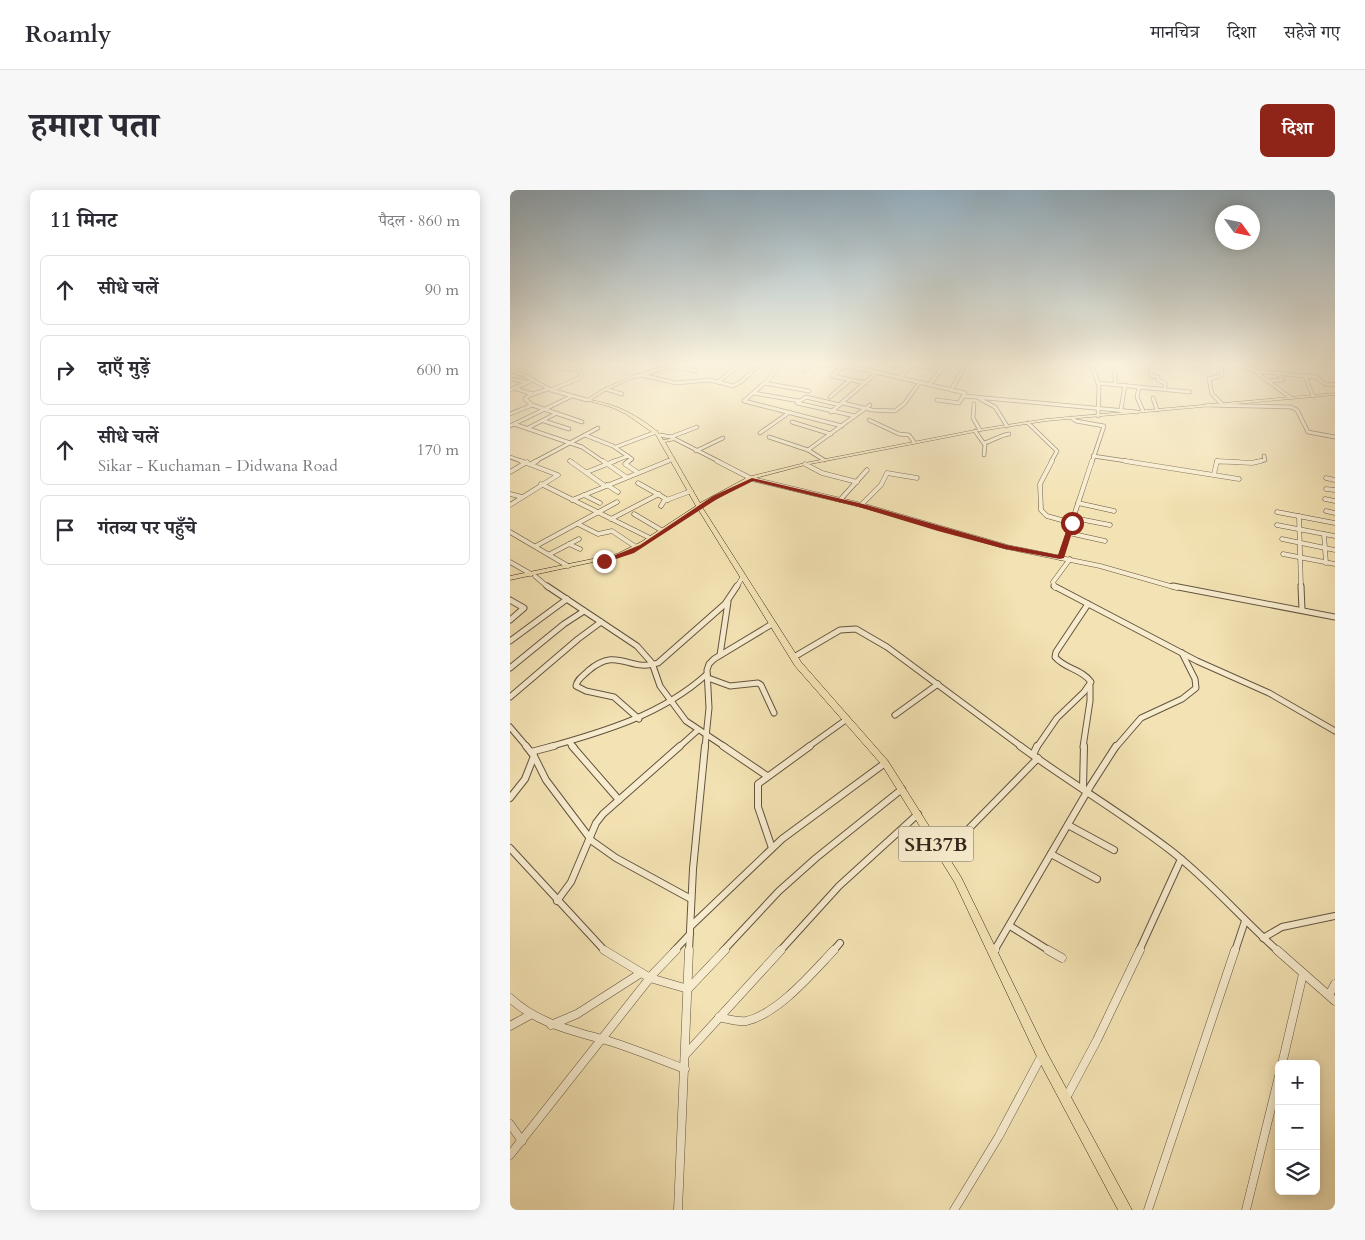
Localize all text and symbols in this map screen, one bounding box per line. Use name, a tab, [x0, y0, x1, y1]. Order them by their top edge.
text: Roamly	[25, 18, 111, 51]
text: मानचित्र	[1151, 20, 1199, 45]
text: दिशा	[1227, 20, 1256, 45]
text: सहेजे गए	[1284, 20, 1340, 45]
text: हमारा पता	[30, 102, 159, 150]
button: दिशा	[1260, 104, 1335, 157]
north arrow	[1215, 205, 1260, 250]
text: 11 मिनट	[50, 206, 117, 235]
text: पैदल · 860 m	[379, 210, 460, 232]
text: सीधे चलें	[98, 275, 158, 301]
icon: ahead	[51, 276, 79, 304]
text: 90 m	[425, 279, 459, 301]
text: दाएँ मुड़ें	[98, 355, 150, 381]
icon: right	[51, 356, 79, 384]
text: 600 m	[417, 359, 459, 381]
text: सीधे चलें	[98, 424, 158, 450]
icon: ahead	[51, 436, 79, 464]
text: 170 m	[417, 439, 459, 461]
text: Sikar - Kuchaman - Didwana Road	[98, 455, 338, 477]
route start	[1061, 512, 1084, 535]
text: गंतव्य पर पहुँचे	[98, 515, 196, 541]
icon: arrive	[51, 516, 79, 544]
route end	[593, 550, 616, 573]
road number: SH37B	[898, 826, 974, 862]
map controls	[1275, 1060, 1320, 1195]
button: +	[1275, 1060, 1320, 1105]
button: −	[1275, 1105, 1320, 1150]
button: layers	[1275, 1150, 1320, 1195]

